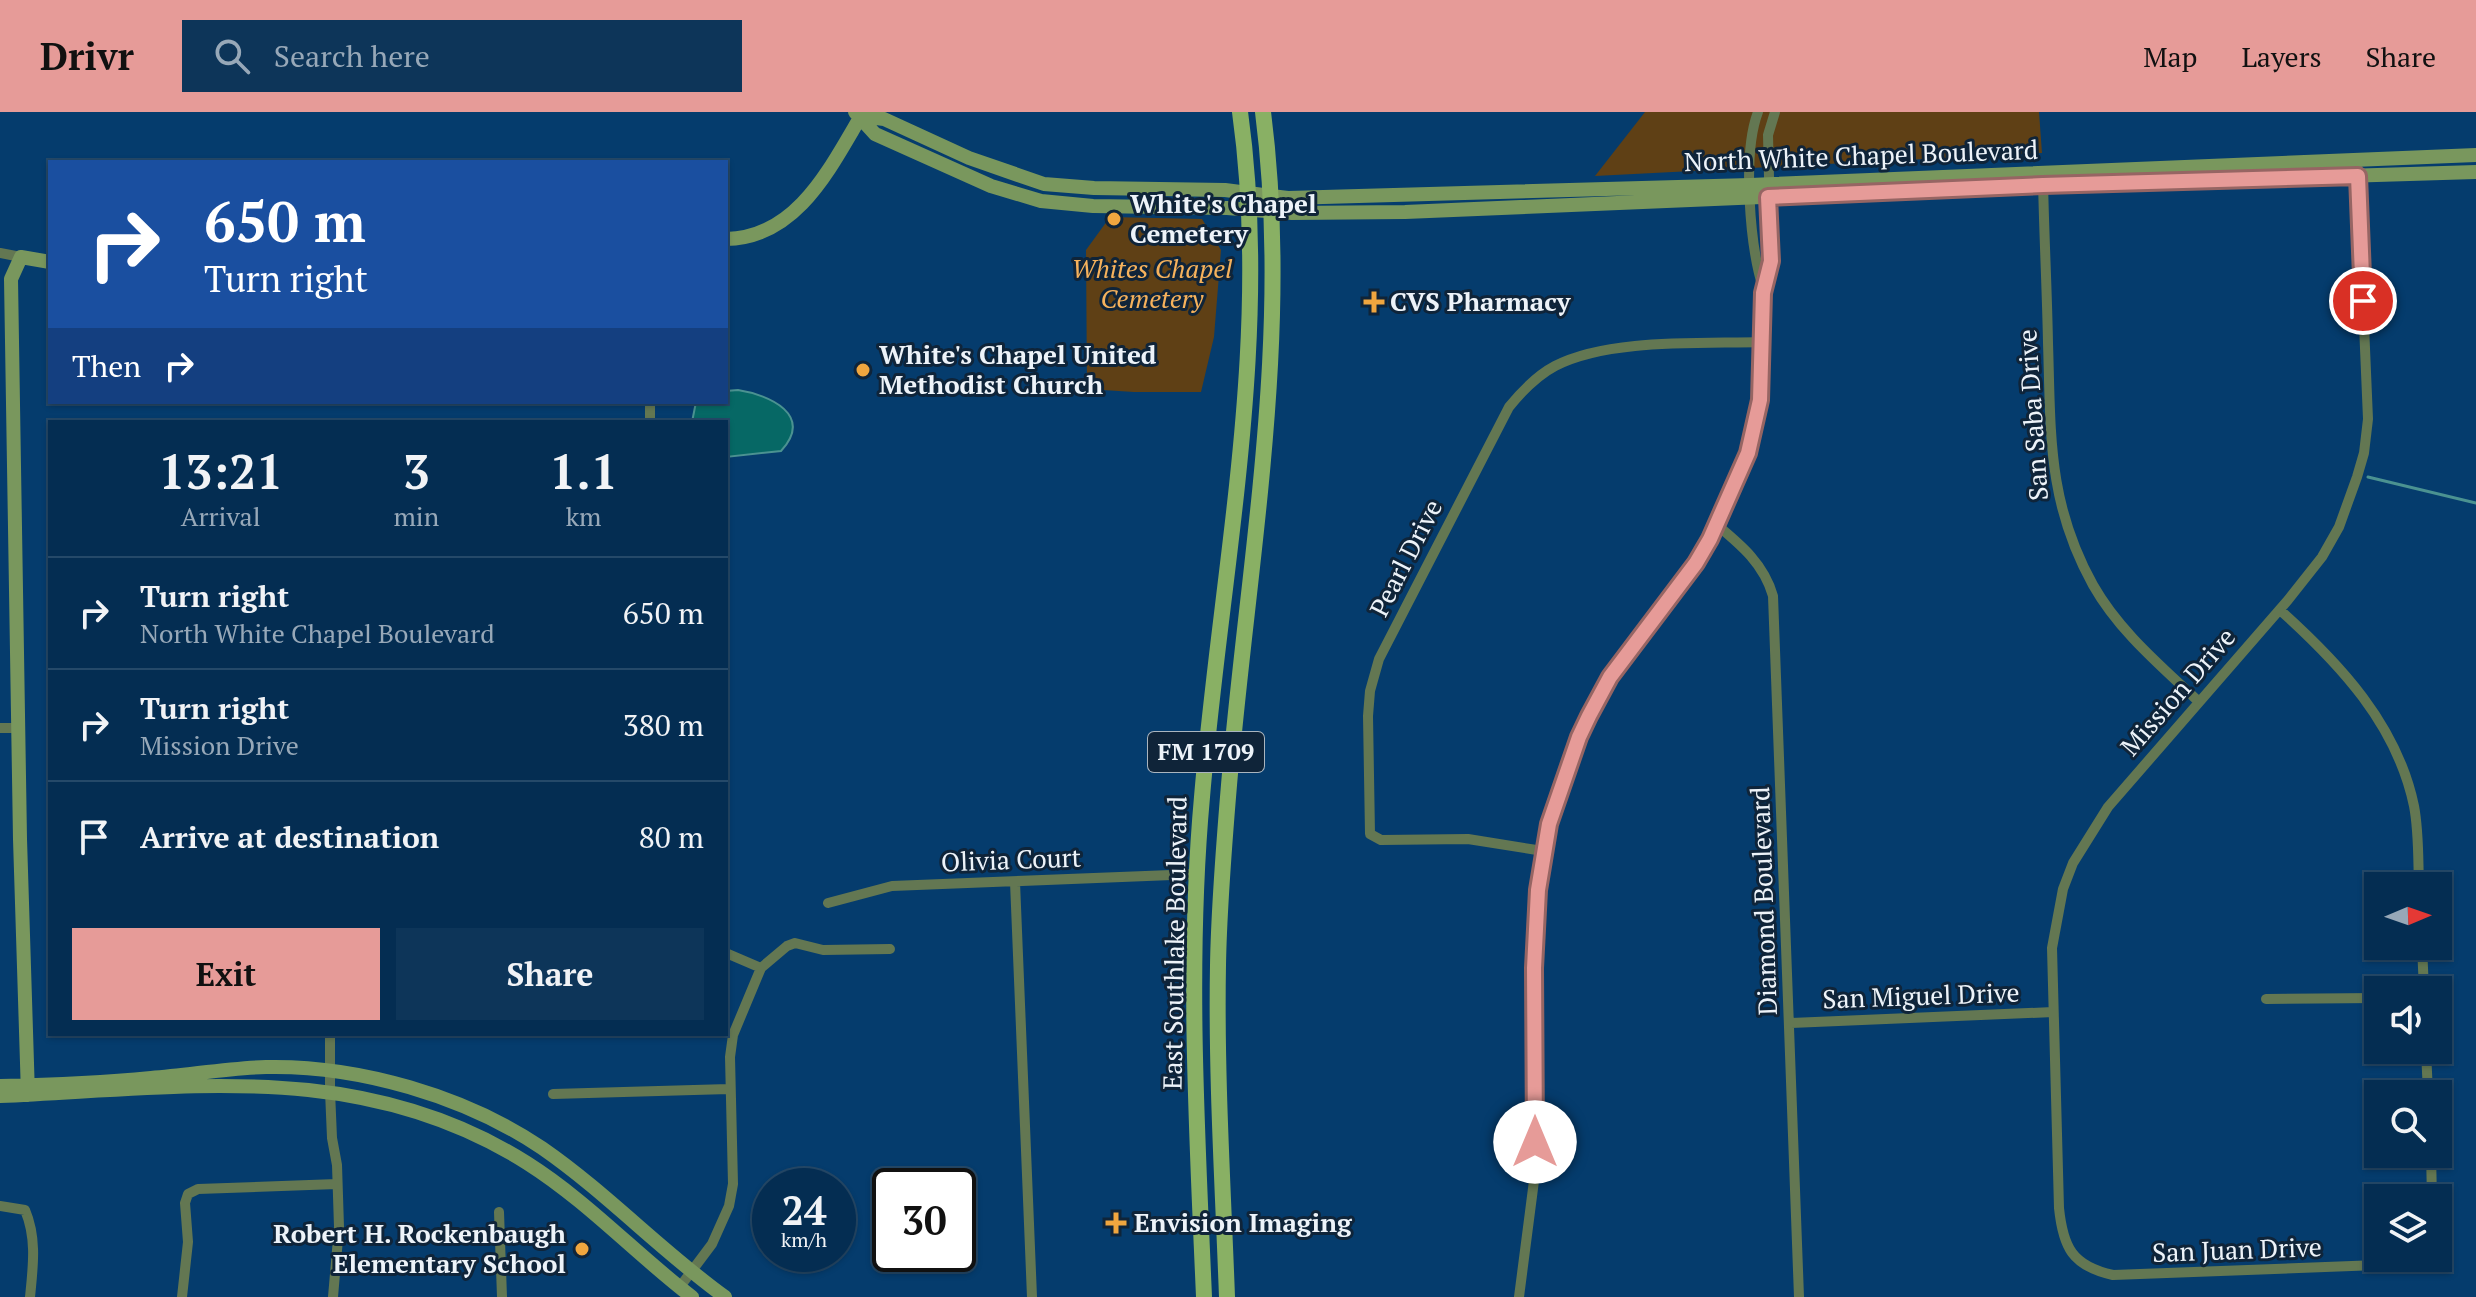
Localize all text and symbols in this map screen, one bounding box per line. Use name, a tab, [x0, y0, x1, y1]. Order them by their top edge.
search box	[182, 20, 742, 92]
text: Drivr	[40, 31, 134, 81]
icon: search	[210, 34, 254, 78]
text: Search here	[274, 36, 430, 76]
text: Map	[2143, 38, 2197, 75]
text: Layers	[2241, 38, 2322, 75]
text: Share	[2366, 38, 2436, 75]
street label: North White Chapel Boulevard	[1683, 132, 2039, 178]
text: 650 m	[204, 184, 366, 258]
place label: White's Chapel Cemetery	[1130, 186, 1317, 250]
icon: right	[72, 192, 176, 296]
marker: White's Chapel Cemetery	[1105, 210, 1123, 228]
park label: Whites Chapel Cemetery	[1072, 251, 1233, 315]
text: Turn right	[204, 255, 368, 302]
pin	[2329, 267, 2397, 335]
icon: arrive	[2341, 279, 2385, 323]
place label: CVS Pharmacy	[1390, 284, 1572, 318]
marker: CVS Pharmacy	[1365, 293, 1383, 311]
street label: San Saba Drive	[2009, 328, 2055, 502]
place label: White's Chapel United Methodist Church	[879, 337, 1157, 401]
icon: right	[157, 344, 201, 388]
text: Then	[72, 346, 141, 386]
marker: White's Chapel United Methodist Church	[854, 361, 872, 379]
text: 13:21	[158, 439, 283, 503]
text: 3	[403, 439, 430, 503]
text: 1.1	[549, 439, 618, 503]
street label: Pearl Drive	[1361, 493, 1449, 622]
text: Arrival	[181, 499, 261, 533]
text: min	[393, 499, 439, 533]
text: km	[566, 499, 601, 533]
text: Turn right	[140, 576, 289, 616]
icon: right	[72, 591, 116, 635]
text: 650 m	[623, 593, 704, 633]
text: North White Chapel Boulevard	[140, 616, 495, 650]
street label: Mission Drive	[2112, 620, 2242, 762]
text: Turn right	[140, 688, 289, 728]
icon: right	[72, 703, 116, 747]
text: 380 m	[623, 705, 704, 745]
text: Mission Drive	[140, 728, 299, 762]
road number: FM 1709	[1148, 732, 1264, 772]
street label: Diamond Boulevard	[1742, 786, 1784, 1016]
street label: East Southlake Boulevard	[1154, 796, 1194, 1090]
icon: arrive	[72, 815, 116, 859]
text: Arrive at destination	[140, 817, 439, 857]
text: 80 m	[639, 817, 704, 857]
street label: Olivia Court	[940, 840, 1082, 878]
north arrow	[2364, 872, 2452, 960]
map controls	[2364, 872, 2452, 1272]
button: Exit	[72, 928, 380, 1020]
button: Share	[396, 928, 704, 1020]
street label: San Miguel Drive	[1822, 975, 2020, 1015]
button: sound	[2364, 976, 2452, 1064]
button: search	[2364, 1080, 2452, 1168]
position arrow	[1493, 1100, 1577, 1184]
speed limit sign: 30	[872, 1168, 976, 1272]
text: 24	[781, 1183, 827, 1236]
button: layers	[2364, 1184, 2452, 1272]
place label: Envision Imaging	[1134, 1205, 1353, 1239]
marker: Envision Imaging	[1105, 1212, 1127, 1234]
place label: Robert H. Rockenbaugh Elementary School	[273, 1216, 566, 1280]
text: km/h	[781, 1226, 827, 1253]
street label: San Juan Drive	[2152, 1229, 2322, 1269]
marker: Robert H. Rockenbaugh Elementary School	[573, 1240, 591, 1258]

